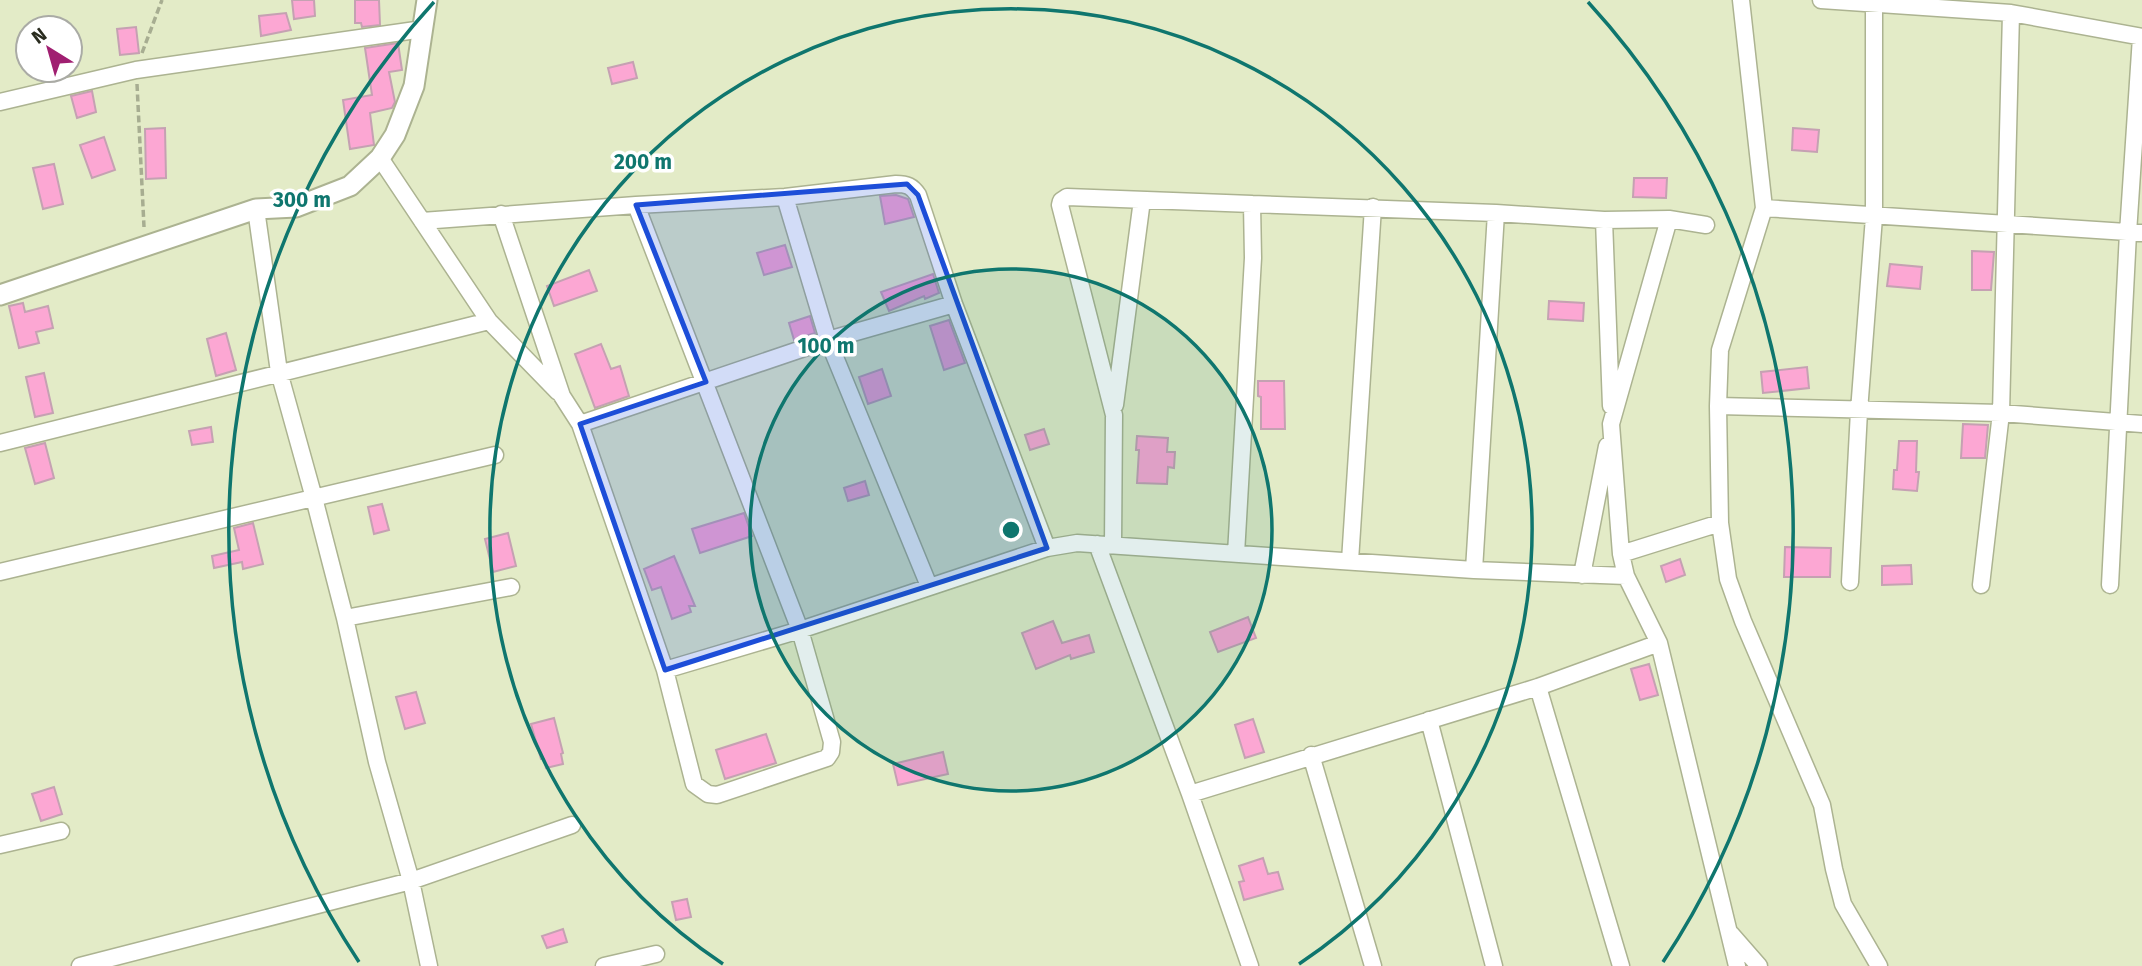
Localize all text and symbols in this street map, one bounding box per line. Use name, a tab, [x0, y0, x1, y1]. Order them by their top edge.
north arrow	[14, 14, 84, 84]
text: N	[27, 23, 51, 49]
text: 200 m	[614, 149, 672, 175]
text: 300 m	[272, 187, 331, 213]
text: 100 m	[797, 333, 855, 359]
centre of rings	[999, 518, 1023, 542]

